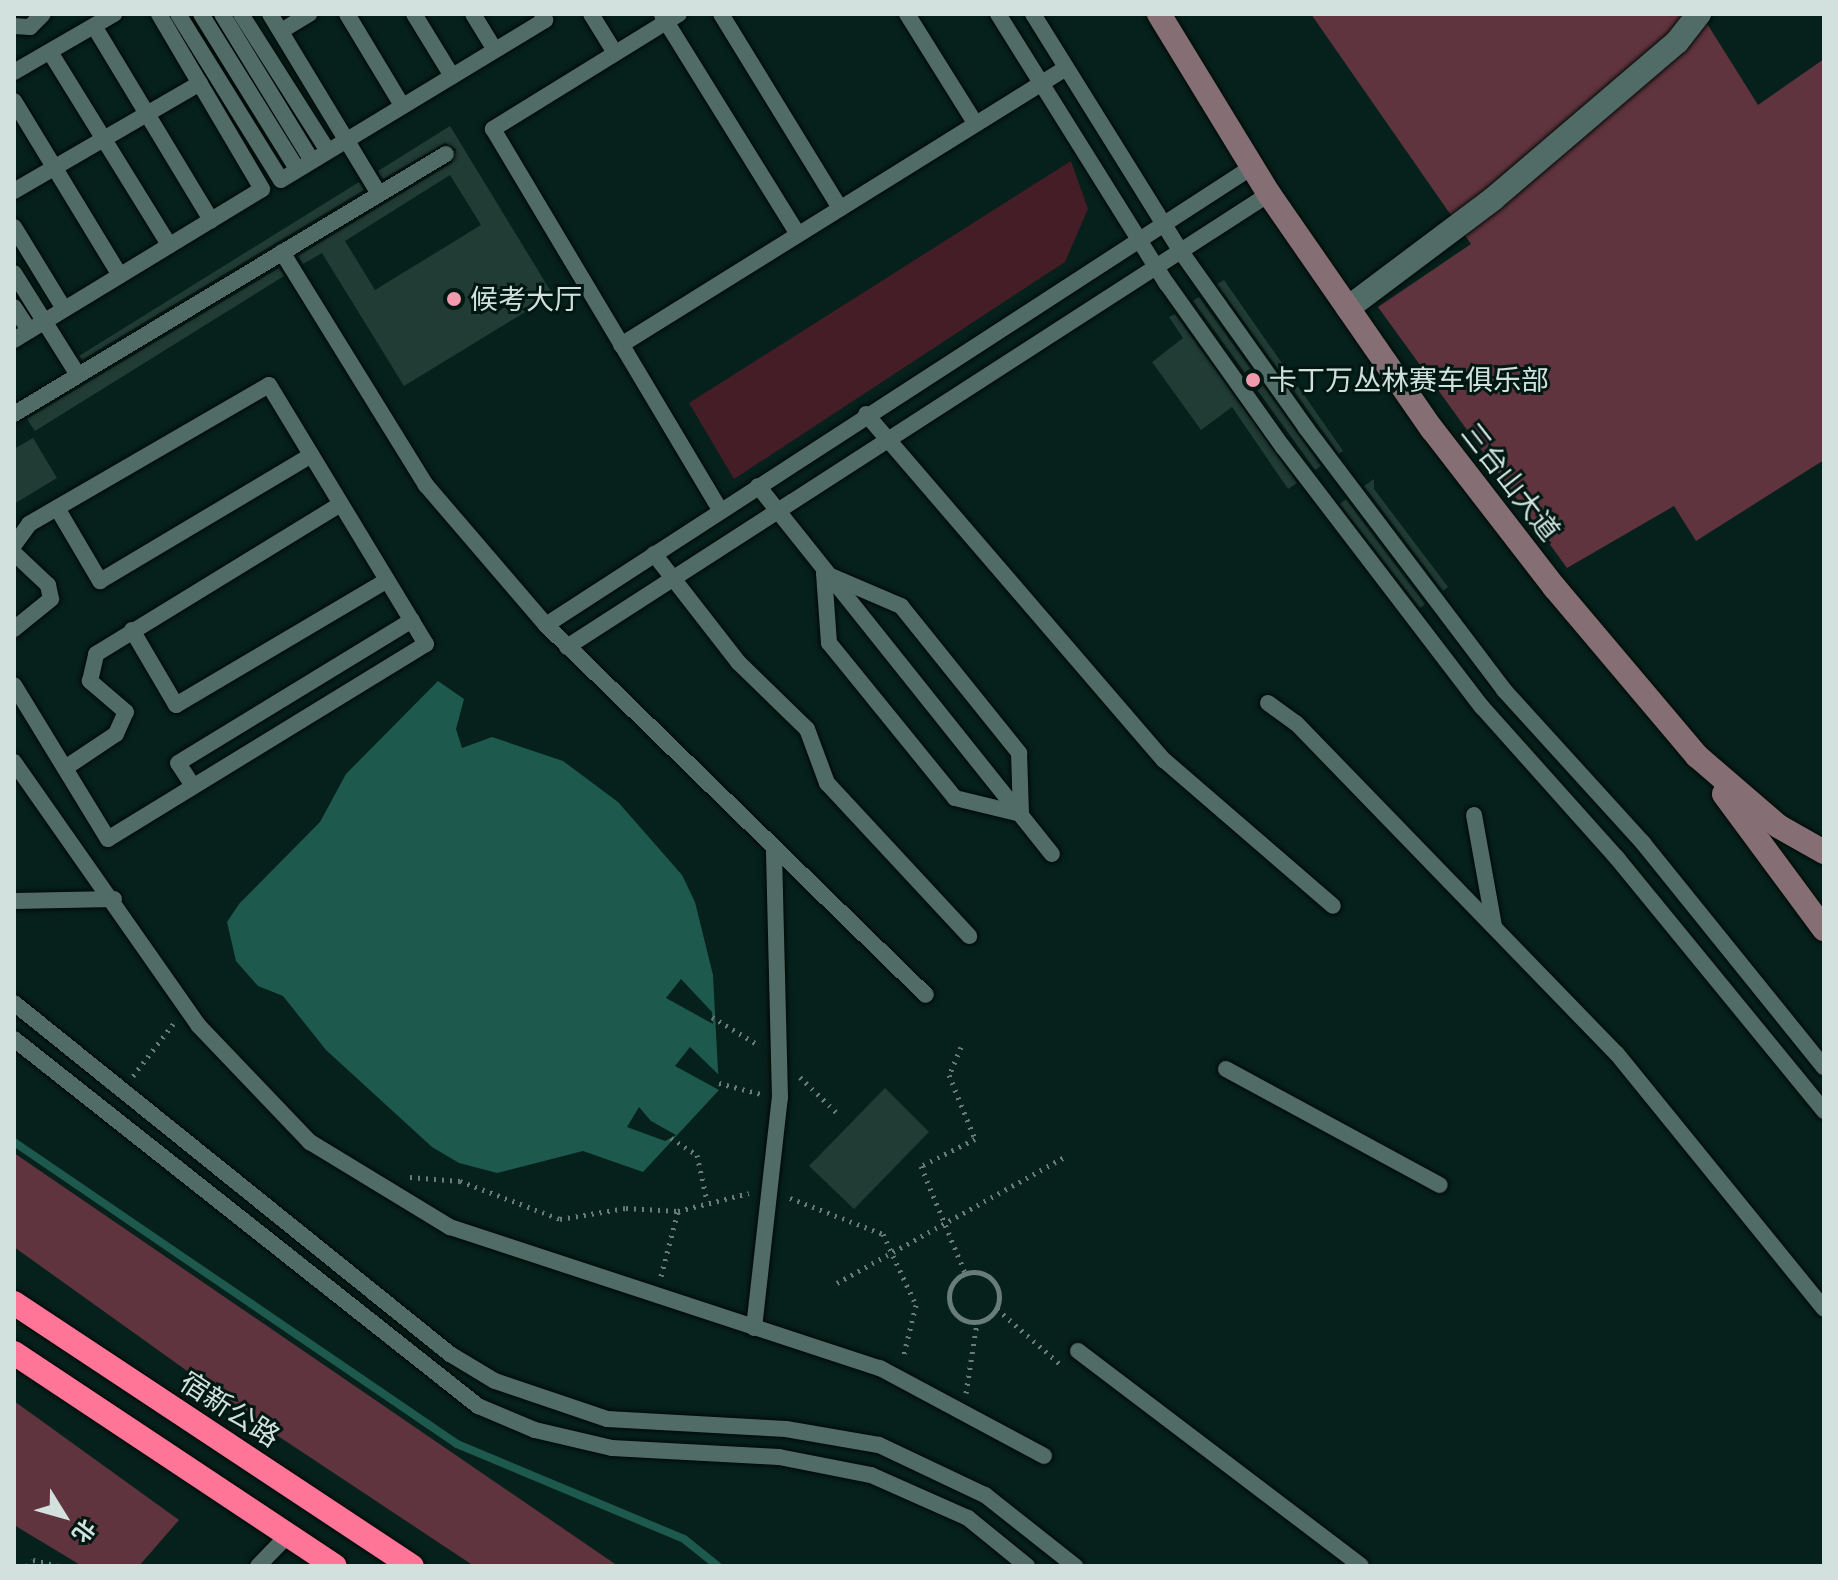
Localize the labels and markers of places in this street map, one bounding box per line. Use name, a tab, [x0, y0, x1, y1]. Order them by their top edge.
place label: 候考大厅	[470, 282, 582, 316]
marker: 候考大厅	[445, 290, 463, 308]
place label: 卡丁万丛林赛车俱乐部	[1269, 363, 1549, 397]
marker: 卡丁万丛林赛车俱乐部	[1244, 371, 1262, 389]

